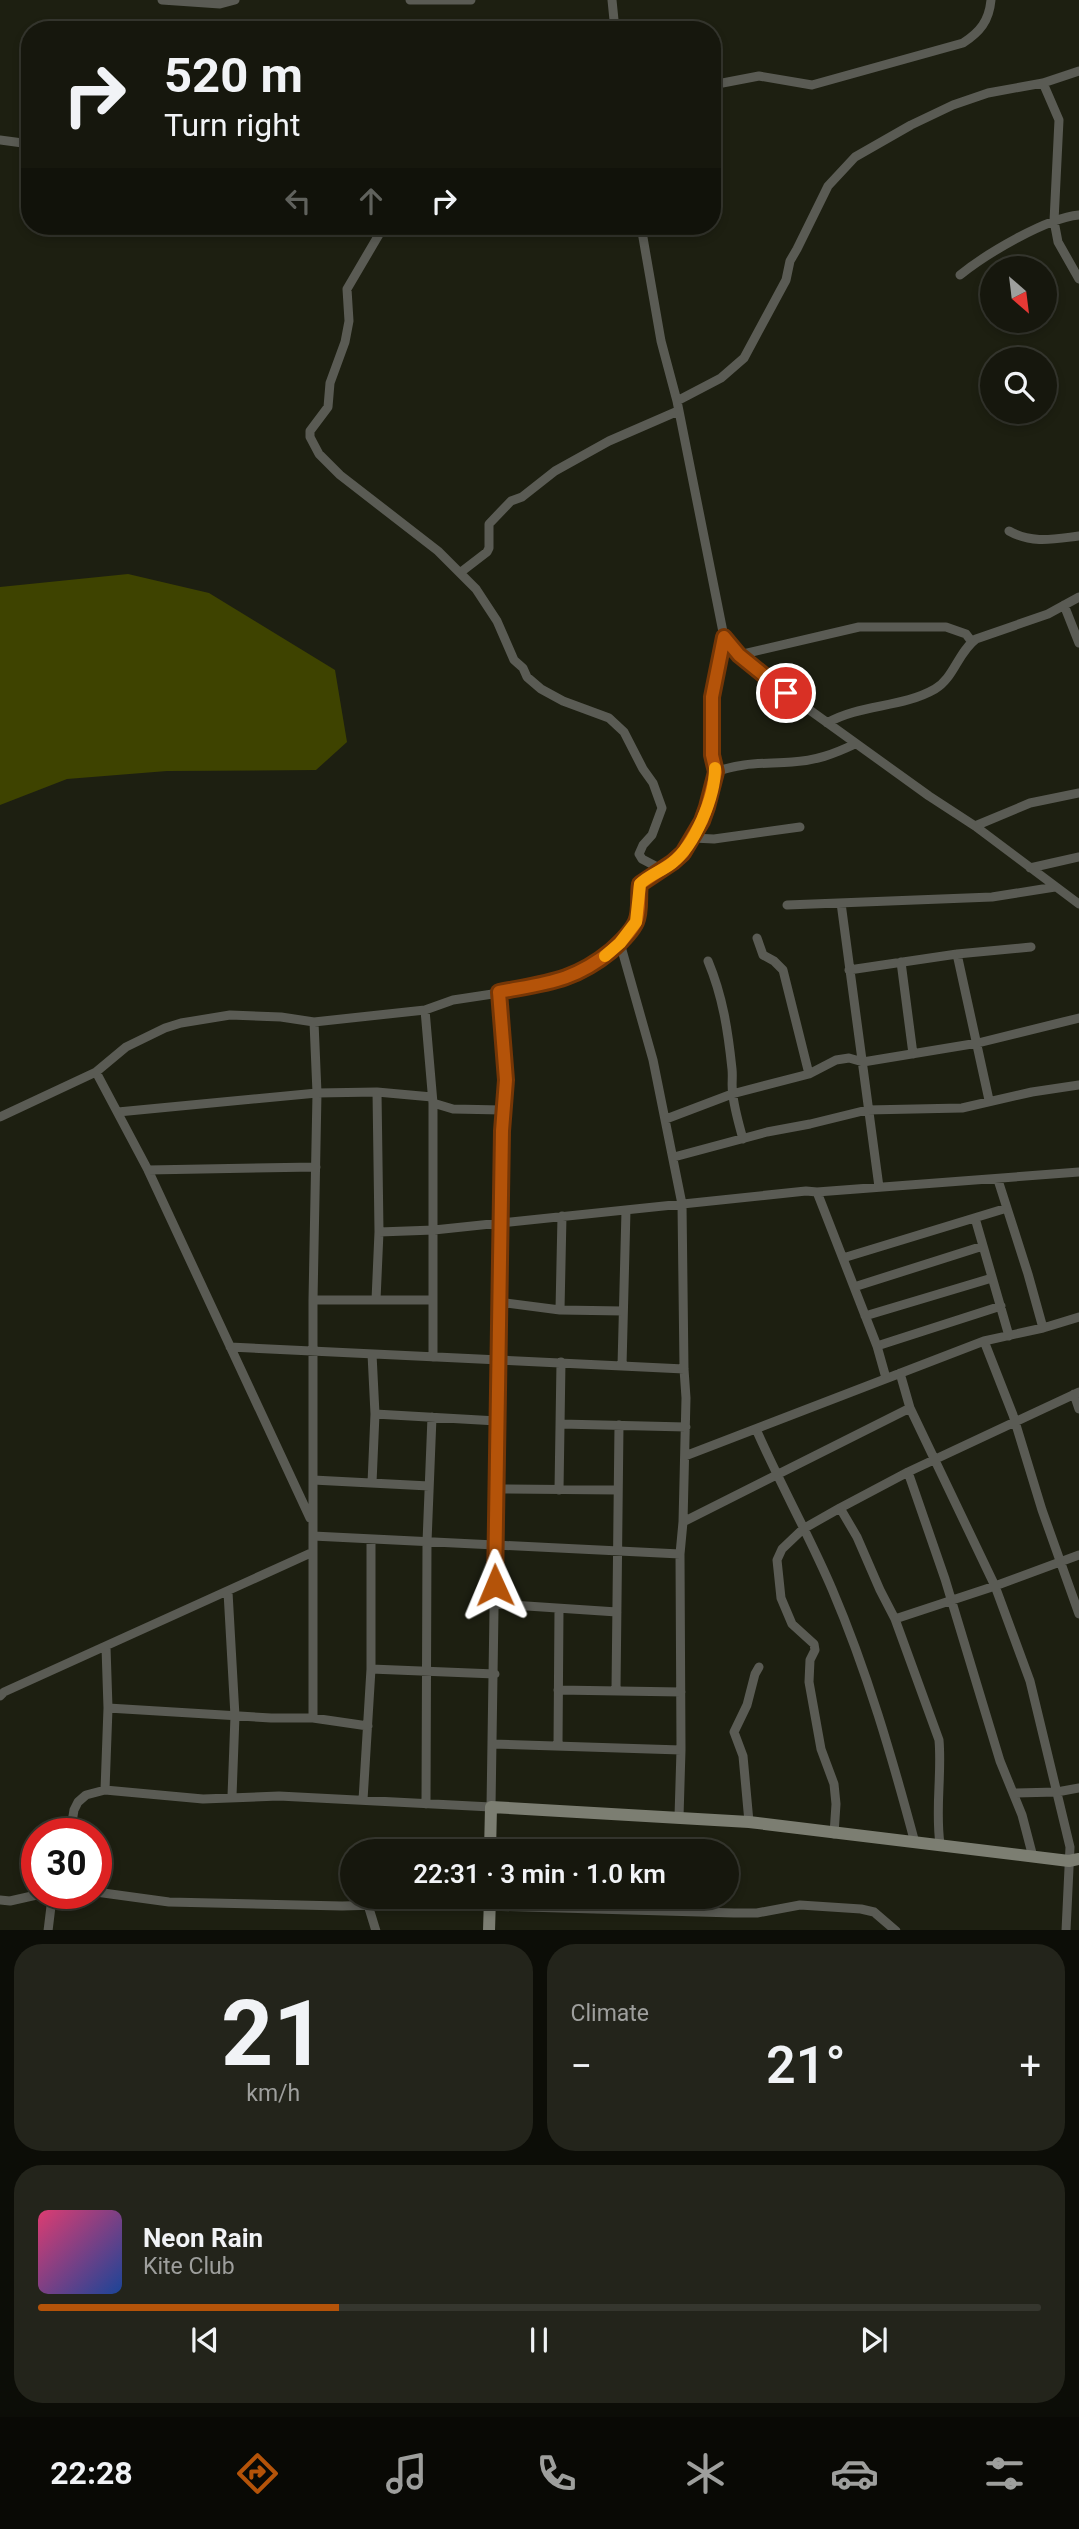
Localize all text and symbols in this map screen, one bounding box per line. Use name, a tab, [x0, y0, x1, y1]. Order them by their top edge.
text: 520 m	[164, 47, 303, 104]
icon: right	[49, 49, 140, 140]
text: Turn right	[164, 106, 300, 144]
icon: left	[279, 182, 317, 220]
icon: ahead	[352, 182, 390, 220]
icon: right	[425, 182, 463, 220]
north arrow	[980, 256, 1057, 332]
map controls	[980, 256, 1057, 424]
button: search	[980, 347, 1057, 424]
pin	[756, 663, 816, 723]
icon: arrive	[767, 674, 805, 712]
position arrow	[458, 1548, 532, 1622]
speed limit sign: 30	[21, 1818, 112, 1909]
text: 22:31 · 3 min · 1.0 km	[413, 1859, 666, 1889]
text: 21	[221, 1981, 325, 2087]
text: Climate	[571, 2000, 649, 2027]
text: 21°	[766, 2035, 846, 2096]
text: −	[571, 2044, 592, 2088]
text: +	[1019, 2044, 1041, 2088]
text: km/h	[246, 2080, 300, 2107]
text: Neon Rain	[143, 2223, 263, 2253]
text: Kite Club	[143, 2253, 235, 2280]
icon: previous	[186, 2321, 224, 2359]
icon: pause	[520, 2321, 558, 2359]
icon: next	[855, 2321, 893, 2359]
icon: directions	[233, 2449, 282, 2498]
icon: music	[382, 2449, 431, 2498]
icon: phone	[532, 2449, 581, 2498]
icon: climate	[681, 2449, 730, 2498]
icon: car	[830, 2449, 879, 2498]
icon: filters	[980, 2449, 1029, 2498]
text: 22:28	[50, 2454, 133, 2492]

